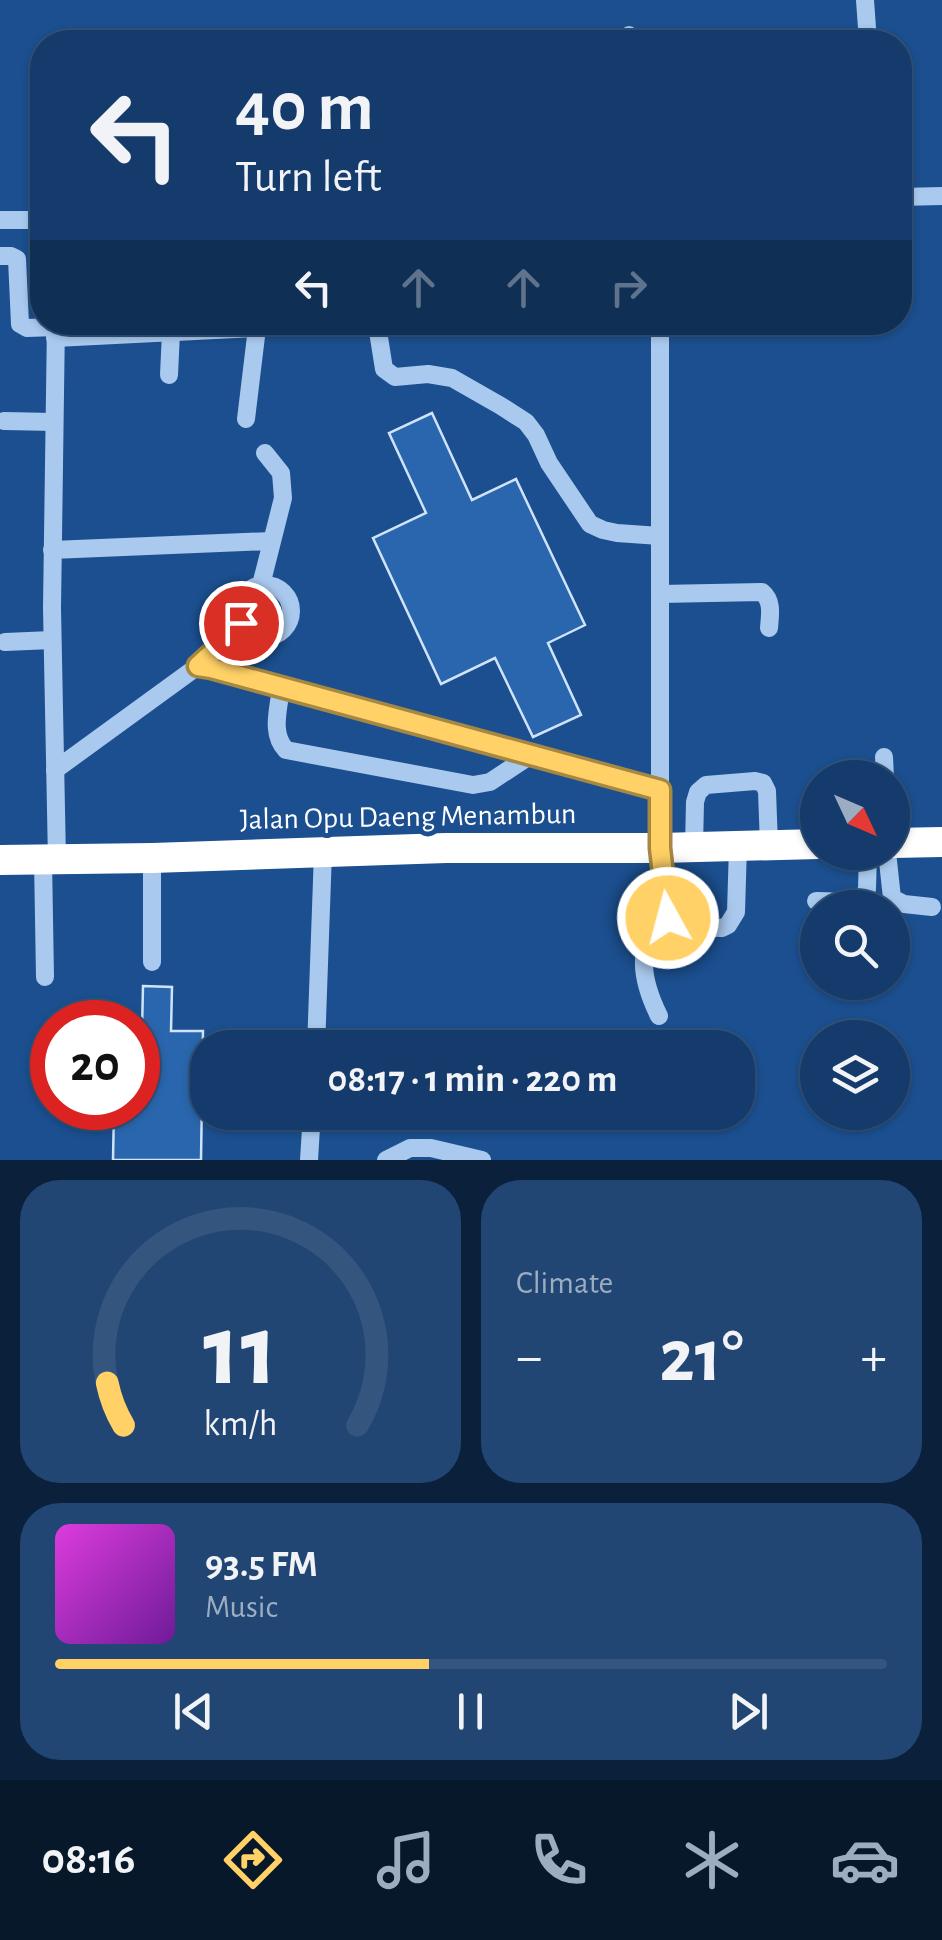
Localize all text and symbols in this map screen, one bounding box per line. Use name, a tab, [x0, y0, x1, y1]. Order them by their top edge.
icon: left	[70, 70, 200, 200]
text: 40 m	[235, 73, 374, 143]
text: Turn left	[235, 155, 382, 200]
icon: left	[286, 260, 341, 315]
icon: ahead	[391, 260, 446, 315]
icon: ahead	[496, 260, 551, 315]
icon: right	[601, 260, 656, 315]
pin	[199, 581, 284, 666]
icon: arrive	[214, 596, 269, 651]
north arrow	[800, 760, 910, 870]
map controls	[800, 760, 910, 1130]
street label: Jalan Opu Daeng Menambun	[240, 799, 576, 835]
position arrow	[616, 866, 720, 970]
button: search	[800, 890, 910, 1000]
speed limit sign: 20	[30, 1000, 160, 1130]
button: layers	[800, 1020, 910, 1130]
text: 08:17 · 1 min · 220 m	[328, 1061, 617, 1099]
text: Climate	[516, 1267, 613, 1299]
text: 11	[203, 1300, 278, 1404]
text: 21°	[659, 1320, 744, 1395]
text: −	[516, 1330, 542, 1385]
text: +	[861, 1330, 887, 1385]
text: km/h	[204, 1406, 277, 1442]
text: 93.5 FM	[205, 1546, 318, 1584]
text: Music	[205, 1591, 278, 1623]
icon: previous	[166, 1684, 221, 1739]
icon: pause	[443, 1684, 498, 1739]
icon: next	[721, 1684, 776, 1739]
icon: directions	[218, 1825, 288, 1895]
icon: music	[371, 1825, 441, 1895]
icon: phone	[524, 1825, 594, 1895]
icon: climate	[677, 1825, 747, 1895]
icon: car	[830, 1825, 900, 1895]
text: 08:16	[42, 1837, 135, 1882]

